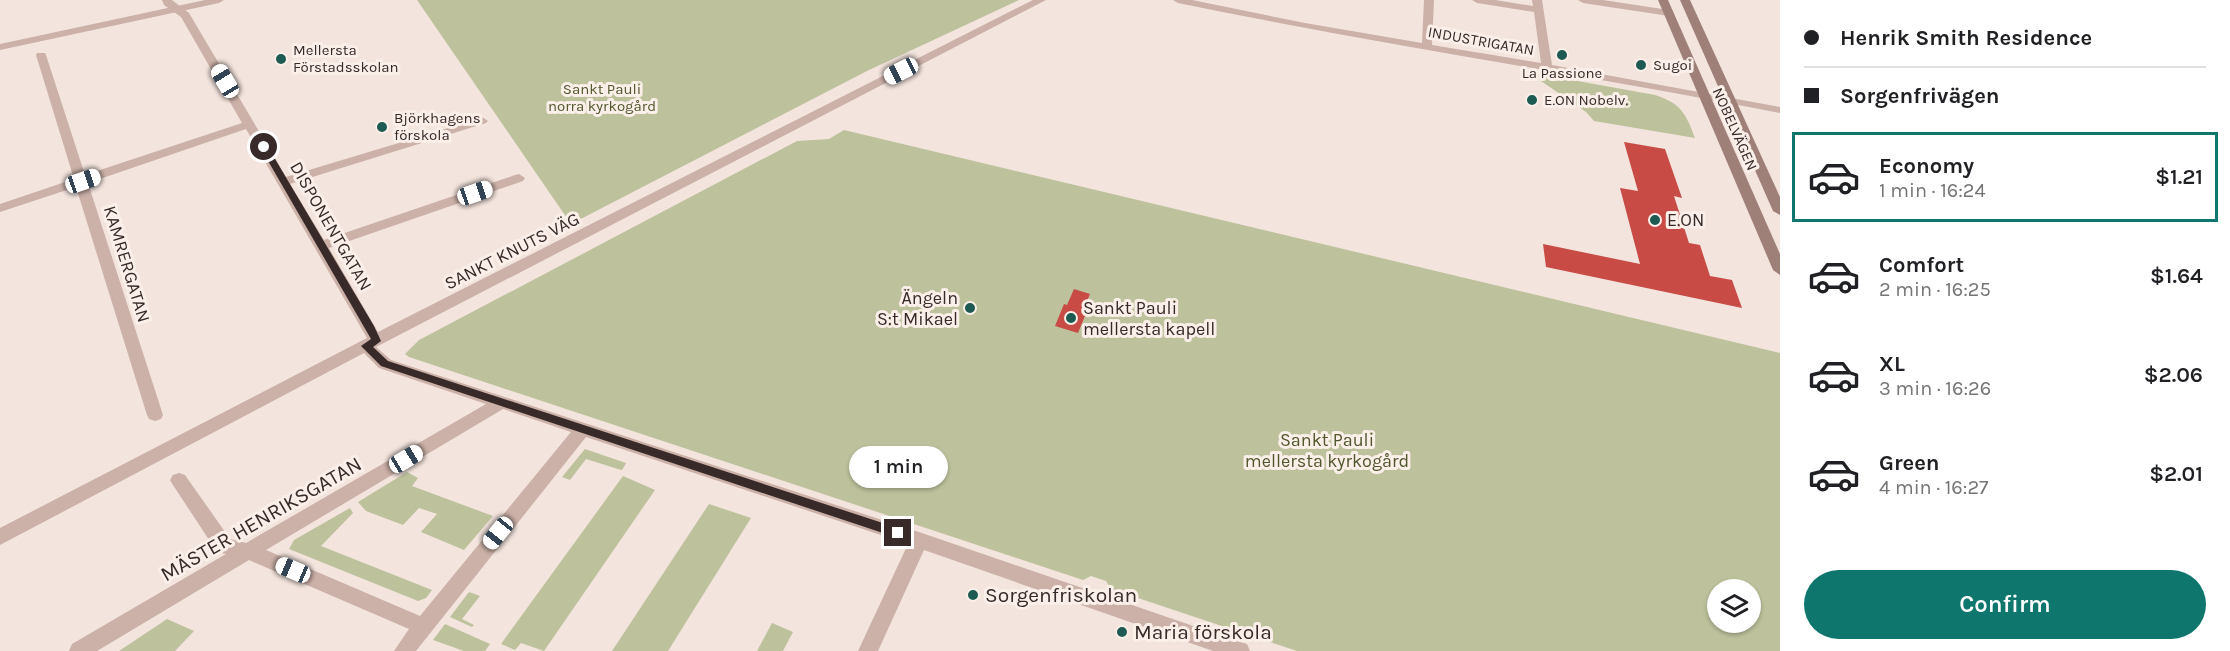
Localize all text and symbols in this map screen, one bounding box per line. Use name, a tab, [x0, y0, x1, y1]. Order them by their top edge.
street label: INDUSTRIGATAN	[1426, 23, 1536, 59]
text: Henrik Smith Residence	[1840, 25, 2092, 51]
place label: Mellersta Förstadsskolan	[293, 41, 399, 76]
marker: La Passione	[1555, 48, 1569, 62]
marker: Mellersta Förstadsskolan	[274, 52, 288, 66]
car	[881, 55, 921, 87]
place label: Sugoi	[1653, 56, 1692, 74]
marker: Sugoi	[1634, 58, 1648, 72]
car	[208, 61, 242, 101]
place label: La Passione	[1522, 64, 1602, 82]
park label: Sankt Pauli norra kyrkogård	[548, 80, 656, 115]
text: Sorgenfrivägen	[1840, 83, 2000, 109]
street label: NOBELVÄGEN	[1709, 85, 1761, 173]
place label: E.ON Nobelv.	[1544, 91, 1628, 109]
marker: E.ON Nobelv.	[1525, 93, 1539, 107]
place label: Björkhagens förskola	[394, 109, 481, 144]
marker: Björkhagens förskola	[375, 120, 389, 134]
route start	[250, 133, 277, 160]
icon: car	[1807, 150, 1861, 204]
text: Economy	[1879, 153, 1974, 179]
street label: DISPONENTGATAN	[285, 158, 377, 294]
text: $1.21	[2155, 164, 2203, 190]
car	[63, 167, 103, 195]
car	[455, 179, 495, 207]
text: 1 min · 16:24	[1879, 179, 1986, 202]
street label: KAMRERGATAN	[99, 203, 155, 325]
street label: SANKT KNUTS VÄG	[441, 208, 583, 294]
place label: E.ON	[1667, 209, 1704, 231]
marker: E.ON	[1648, 213, 1662, 227]
icon: car	[1807, 249, 1861, 303]
text: Comfort	[1879, 252, 1964, 278]
text: $1.64	[2150, 263, 2203, 289]
text: 2 min · 16:25	[1879, 278, 1991, 301]
place label: Ängeln S:t Mikael	[877, 287, 958, 330]
place label: Sankt Pauli mellersta kapell	[1083, 297, 1215, 340]
marker: Ängeln S:t Mikael	[963, 301, 977, 315]
marker: Sankt Pauli mellersta kapell	[1064, 311, 1078, 325]
icon: car	[1807, 348, 1861, 402]
text: XL	[1879, 351, 1905, 377]
text: $2.06	[2144, 362, 2203, 388]
text: 3 min · 16:26	[1879, 377, 1991, 400]
park label: Sankt Pauli mellersta kyrkogård	[1245, 429, 1409, 472]
car	[386, 442, 426, 476]
callout: 1 min	[848, 446, 948, 488]
icon: car	[1807, 447, 1861, 501]
text: Green	[1879, 450, 1940, 476]
street label: MÄSTER HENRIKSGATAN	[156, 452, 366, 586]
text: 1 min	[874, 455, 923, 478]
text: $2.01	[2149, 461, 2203, 487]
text: 4 min · 16:27	[1879, 476, 1988, 499]
car	[480, 513, 516, 553]
route end	[884, 519, 911, 546]
car	[273, 555, 313, 585]
button: Confirm	[1804, 570, 2206, 639]
map controls	[1707, 579, 1761, 633]
button: layers	[1707, 579, 1761, 633]
place label: Sorgenfriskolan	[985, 583, 1137, 607]
marker: Sorgenfriskolan	[966, 588, 980, 602]
place label: Maria förskola	[1134, 620, 1272, 644]
marker: Maria förskola	[1115, 625, 1129, 639]

